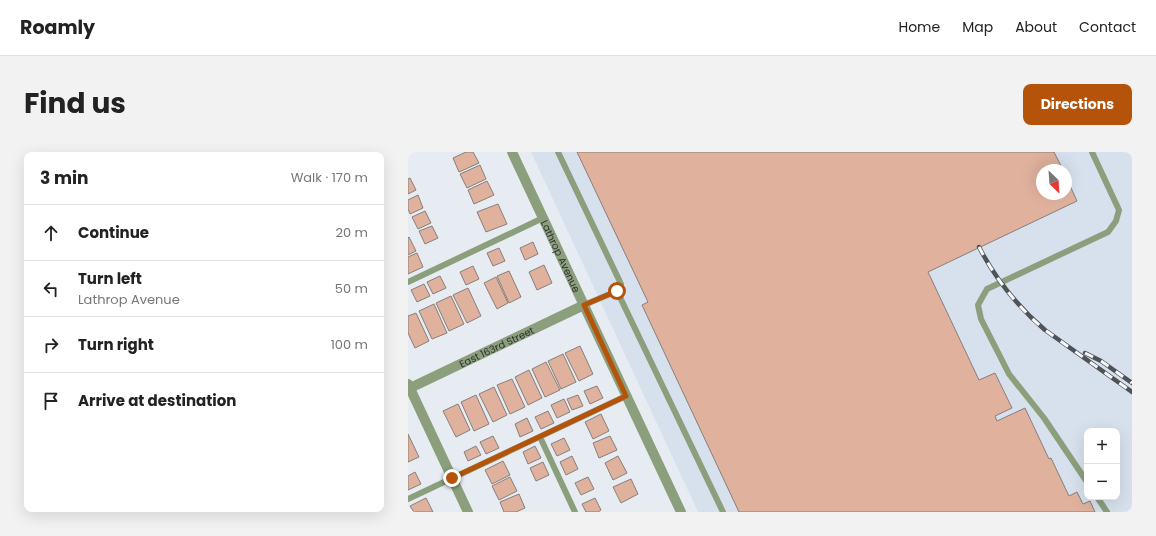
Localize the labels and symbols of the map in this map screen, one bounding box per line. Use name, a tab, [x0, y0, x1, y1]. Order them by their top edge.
north arrow	[1036, 164, 1072, 200]
street label: Lathrop Avenue	[537, 217, 584, 295]
route start	[608, 282, 626, 300]
street label: East 163rd Street	[456, 322, 537, 371]
route end	[443, 469, 461, 487]

